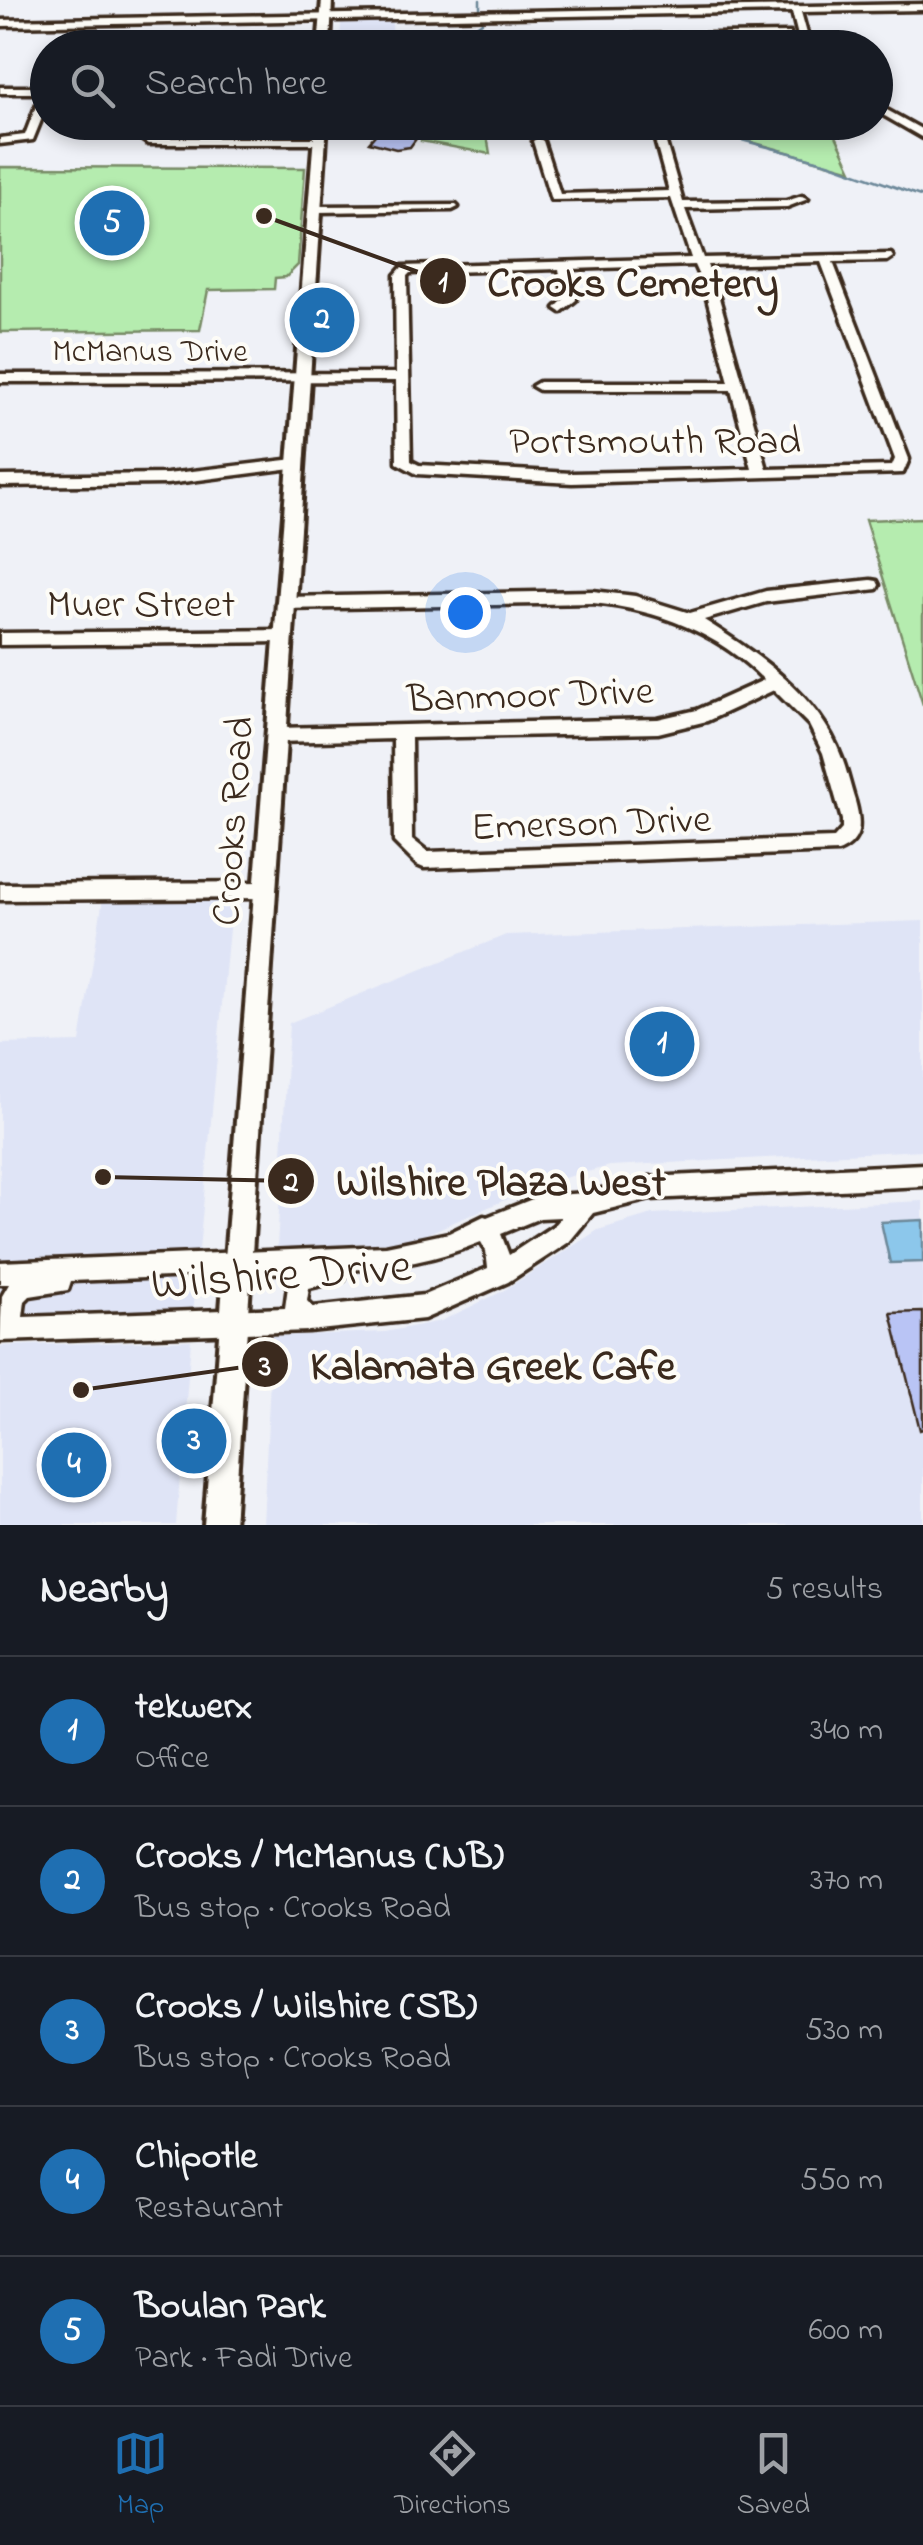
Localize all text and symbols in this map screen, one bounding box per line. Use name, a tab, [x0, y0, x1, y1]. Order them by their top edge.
search box	[30, 30, 893, 140]
text: Search here	[145, 57, 327, 113]
icon: search	[65, 58, 120, 113]
pin: 5	[80, 186, 144, 260]
callout: Crooks Cemetery	[418, 245, 799, 317]
text: Crooks Cemetery	[487, 255, 779, 316]
text: 1	[438, 262, 448, 306]
pin: 2	[290, 282, 354, 358]
street label: McManus Drive	[52, 330, 248, 377]
street label: Portsmouth Road	[509, 414, 801, 473]
street label: Muer Street	[47, 577, 235, 636]
your location	[440, 587, 491, 638]
street label: Banmoor Drive	[405, 664, 655, 731]
street label: Crooks Road	[199, 715, 272, 928]
street label: Emerson Drive	[470, 792, 712, 859]
pin: 1	[630, 1006, 694, 1082]
callout: Wilshire Plaza West	[266, 1145, 685, 1217]
text: Wilshire Plaza West	[336, 1154, 667, 1215]
text: 2	[283, 1162, 299, 1206]
street label: Wilshire Drive	[149, 1233, 414, 1321]
callout: Kalamata Greek Cafe	[240, 1328, 696, 1400]
text: Kalamata Greek Cafe	[310, 1338, 677, 1399]
text: 3	[258, 1346, 271, 1390]
pin: 3	[162, 1404, 226, 1478]
pin: 4	[42, 1428, 106, 1502]
text: Nearby	[40, 1560, 168, 1621]
text: 5 results	[766, 1567, 883, 1614]
text: tekwerx	[135, 1680, 252, 1736]
text: 1	[67, 1708, 78, 1755]
text: 340 m	[810, 1708, 883, 1755]
text: Office	[135, 1736, 209, 1783]
text: Crooks / McManus (NB)	[135, 1830, 504, 1886]
text: 2	[65, 1858, 80, 1905]
text: 370 m	[810, 1858, 883, 1905]
text: Bus stop · Crooks Road	[135, 1886, 451, 1933]
text: Crooks / Wilshire (SB)	[135, 1980, 477, 2036]
text: 3	[66, 2008, 79, 2055]
text: 530 m	[805, 2008, 883, 2055]
text: Bus stop · Crooks Road	[135, 2036, 451, 2083]
text: Chipotle	[135, 2130, 257, 2186]
text: 4	[66, 2158, 79, 2205]
text: 550 m	[800, 2158, 883, 2205]
text: Restaurant	[135, 2186, 283, 2233]
text: Boulan Park	[135, 2280, 326, 2336]
text: 5	[63, 2308, 82, 2355]
text: 600 m	[808, 2308, 883, 2355]
text: Park · Fadi Drive	[135, 2336, 352, 2383]
tab: Map	[113, 2426, 168, 2527]
tab: Directions	[394, 2426, 511, 2527]
tab: Saved	[737, 2426, 810, 2527]

